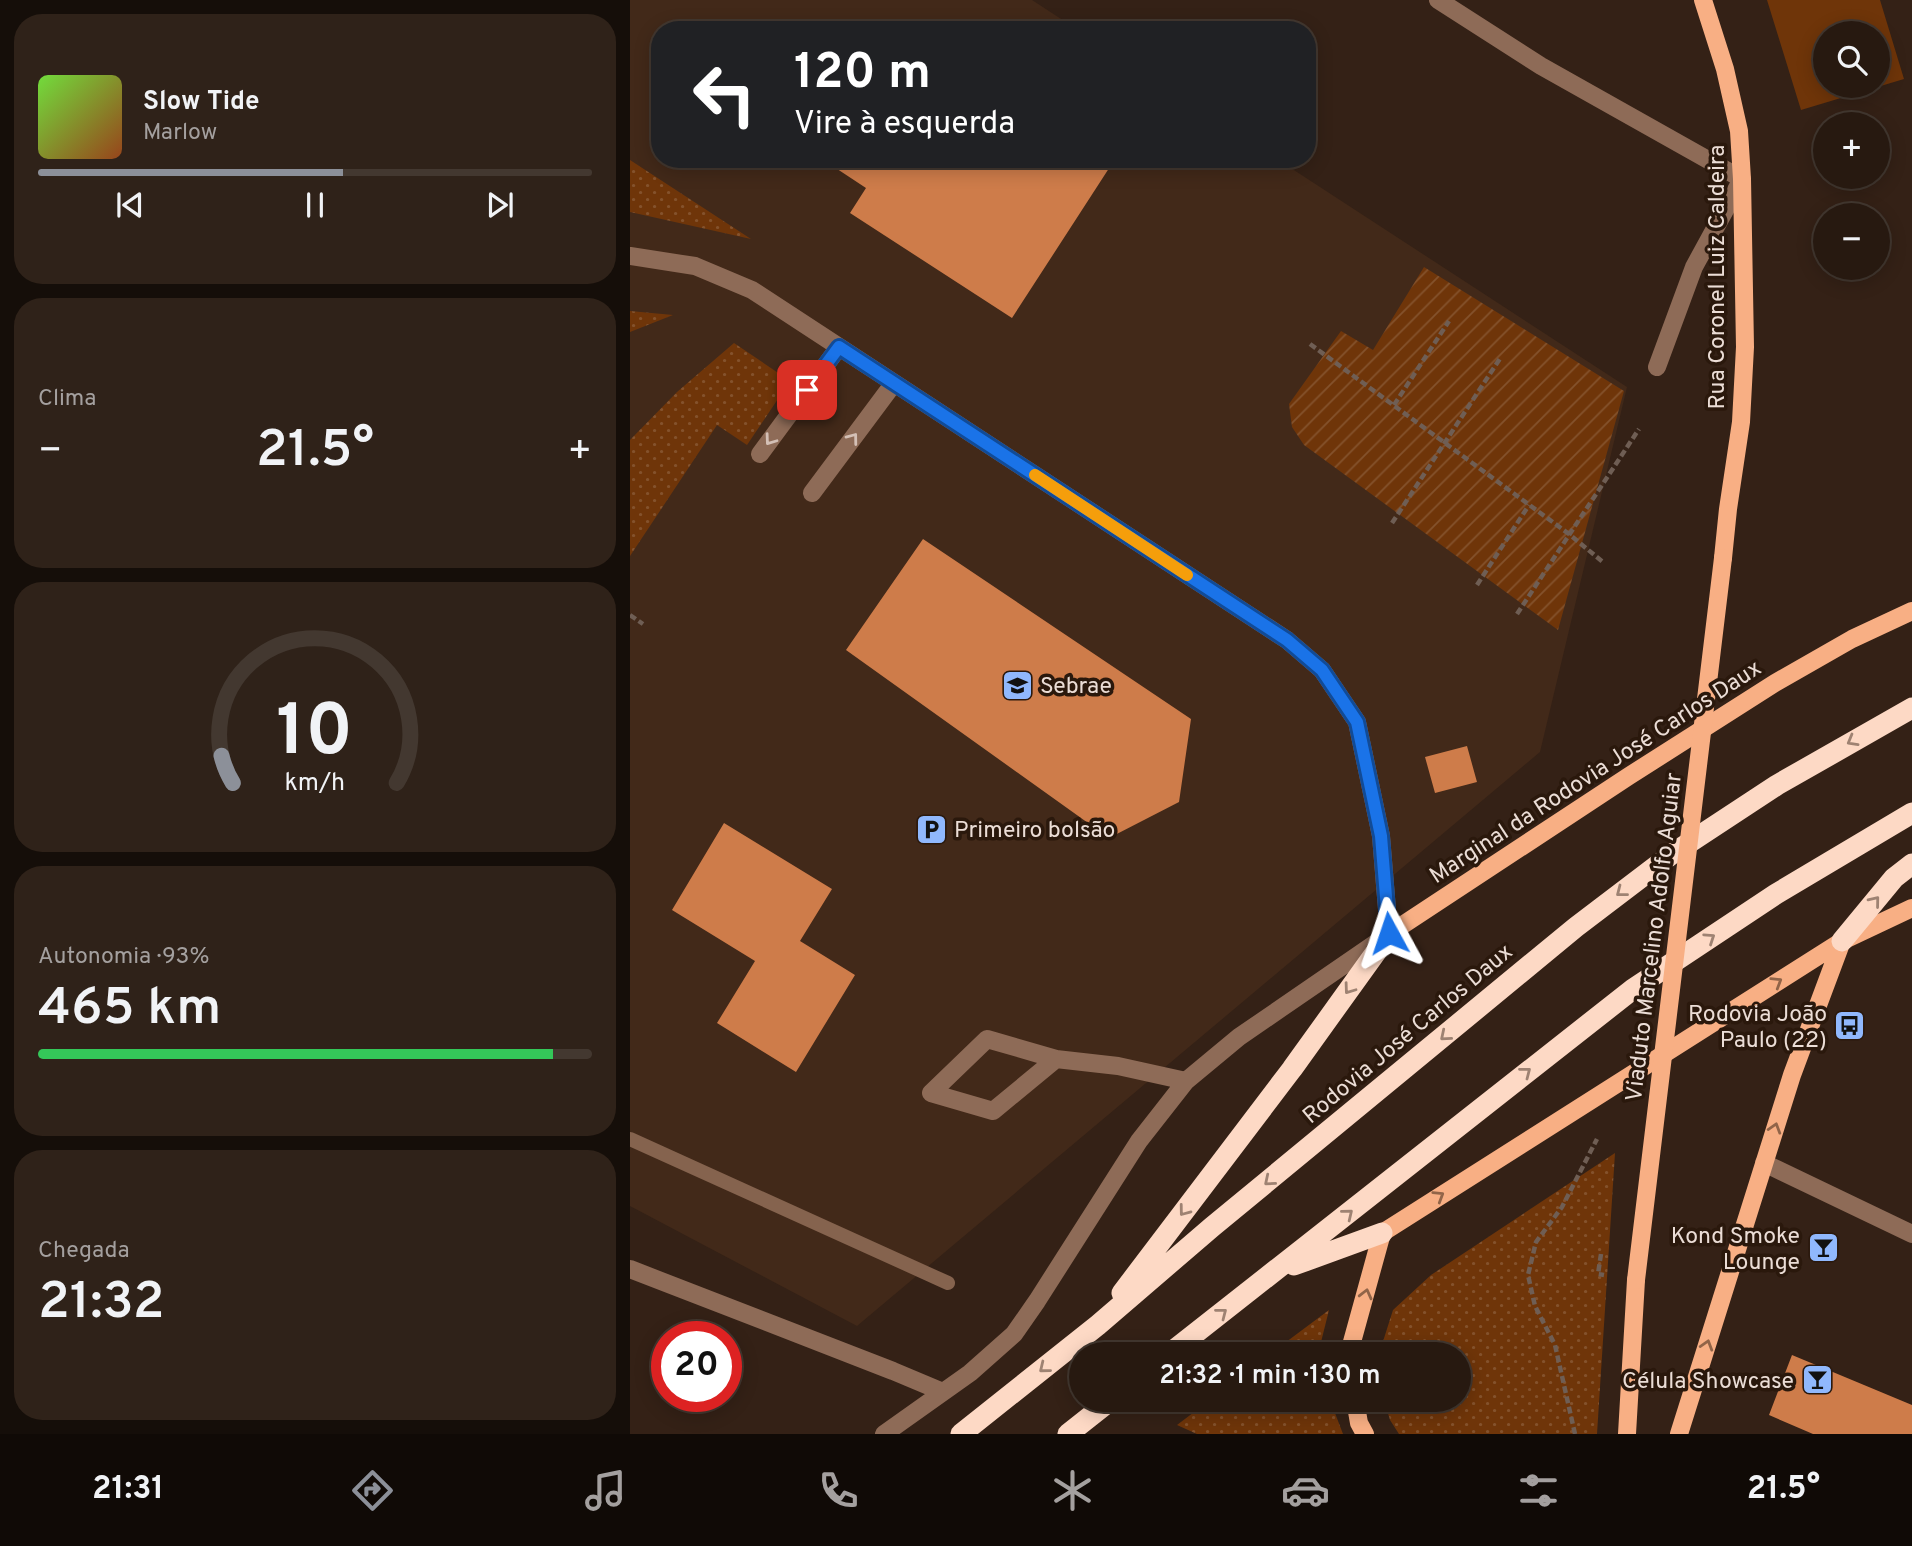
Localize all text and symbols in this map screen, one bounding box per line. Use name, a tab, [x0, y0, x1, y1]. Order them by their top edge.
map controls	[1813, 21, 1890, 280]
button: search	[1813, 21, 1890, 98]
text: 120 m	[794, 44, 931, 106]
icon: left	[679, 49, 770, 140]
text: Slow Tide	[143, 86, 260, 119]
text: Vire à esquerda	[794, 105, 1015, 145]
button: +	[1813, 112, 1890, 189]
text: Marlow	[143, 119, 217, 148]
street label: Rua Coronel Luiz Caldeira	[1704, 145, 1733, 409]
icon: previous	[111, 186, 149, 224]
icon: pause	[296, 186, 334, 224]
icon: next	[481, 186, 519, 224]
button: −	[1813, 203, 1890, 280]
pin	[777, 360, 837, 420]
icon: arrive	[788, 371, 826, 409]
text: Clima	[38, 385, 96, 414]
text: 21.5°	[256, 419, 374, 485]
text: −	[38, 428, 63, 477]
text: +	[567, 428, 592, 477]
one-way arrow	[766, 432, 778, 445]
one-way arrow	[844, 434, 857, 446]
street label: Marginal da Rodovia José Carlos Daux	[1425, 655, 1768, 891]
school or university icon: Sebrae	[1000, 668, 1034, 702]
place label: Sebrae	[1040, 673, 1112, 702]
text: 10	[277, 689, 353, 781]
one-way arrow	[1847, 733, 1860, 746]
text: km/h	[285, 768, 345, 800]
street label: Viaduto Marcelino Adolfo Aguiar	[1621, 771, 1690, 1103]
parking icon: Primeiro bolsão	[914, 812, 948, 846]
place label: Primeiro bolsão	[954, 817, 1115, 846]
one-way arrow	[1617, 884, 1629, 897]
position arrow	[1352, 896, 1426, 970]
one-way arrow	[1867, 896, 1879, 909]
one-way arrow	[1702, 933, 1715, 946]
street label: Rodovia José Carlos Daux	[1298, 938, 1520, 1131]
text: Autonomia · 93%	[38, 943, 209, 972]
text: 465 km	[38, 977, 221, 1043]
one-way arrow	[1769, 978, 1782, 991]
one-way arrow	[1345, 981, 1358, 994]
place label: Rodovia João Paulo (22)	[1688, 1001, 1827, 1056]
bus stop icon: Rodovia João Paulo (22)	[1833, 1009, 1867, 1043]
one-way arrow	[1440, 1028, 1453, 1040]
one-way arrow	[1518, 1068, 1531, 1081]
one-way arrow	[1767, 1123, 1781, 1135]
one-way arrow	[1265, 1172, 1277, 1185]
one-way arrow	[1432, 1191, 1445, 1204]
one-way arrow	[1180, 1203, 1193, 1216]
one-way arrow	[1340, 1209, 1352, 1222]
place label: Kond Smoke Lounge	[1671, 1223, 1800, 1278]
bar icon: Kond Smoke Lounge	[1806, 1231, 1840, 1265]
text: Chegada	[38, 1237, 130, 1266]
text: 21:32	[38, 1271, 164, 1337]
one-way arrow	[1358, 1288, 1372, 1300]
one-way arrow	[1214, 1309, 1227, 1321]
speed limit sign: 20	[651, 1321, 742, 1412]
one-way arrow	[1699, 1340, 1713, 1352]
one-way arrow	[1040, 1359, 1052, 1372]
text: 21:32 · 1 min · 130 m	[1159, 1360, 1381, 1393]
bar icon: Célula Showcase	[1800, 1363, 1834, 1397]
place label: Célula Showcase	[1622, 1368, 1794, 1397]
icon: directions	[348, 1466, 397, 1515]
icon: music	[581, 1466, 630, 1515]
icon: phone	[814, 1466, 863, 1515]
icon: climate	[1048, 1466, 1097, 1515]
icon: car	[1281, 1466, 1330, 1515]
icon: filters	[1514, 1466, 1563, 1515]
text: 21:31	[92, 1470, 164, 1510]
text: 21.5°	[1747, 1470, 1820, 1510]

